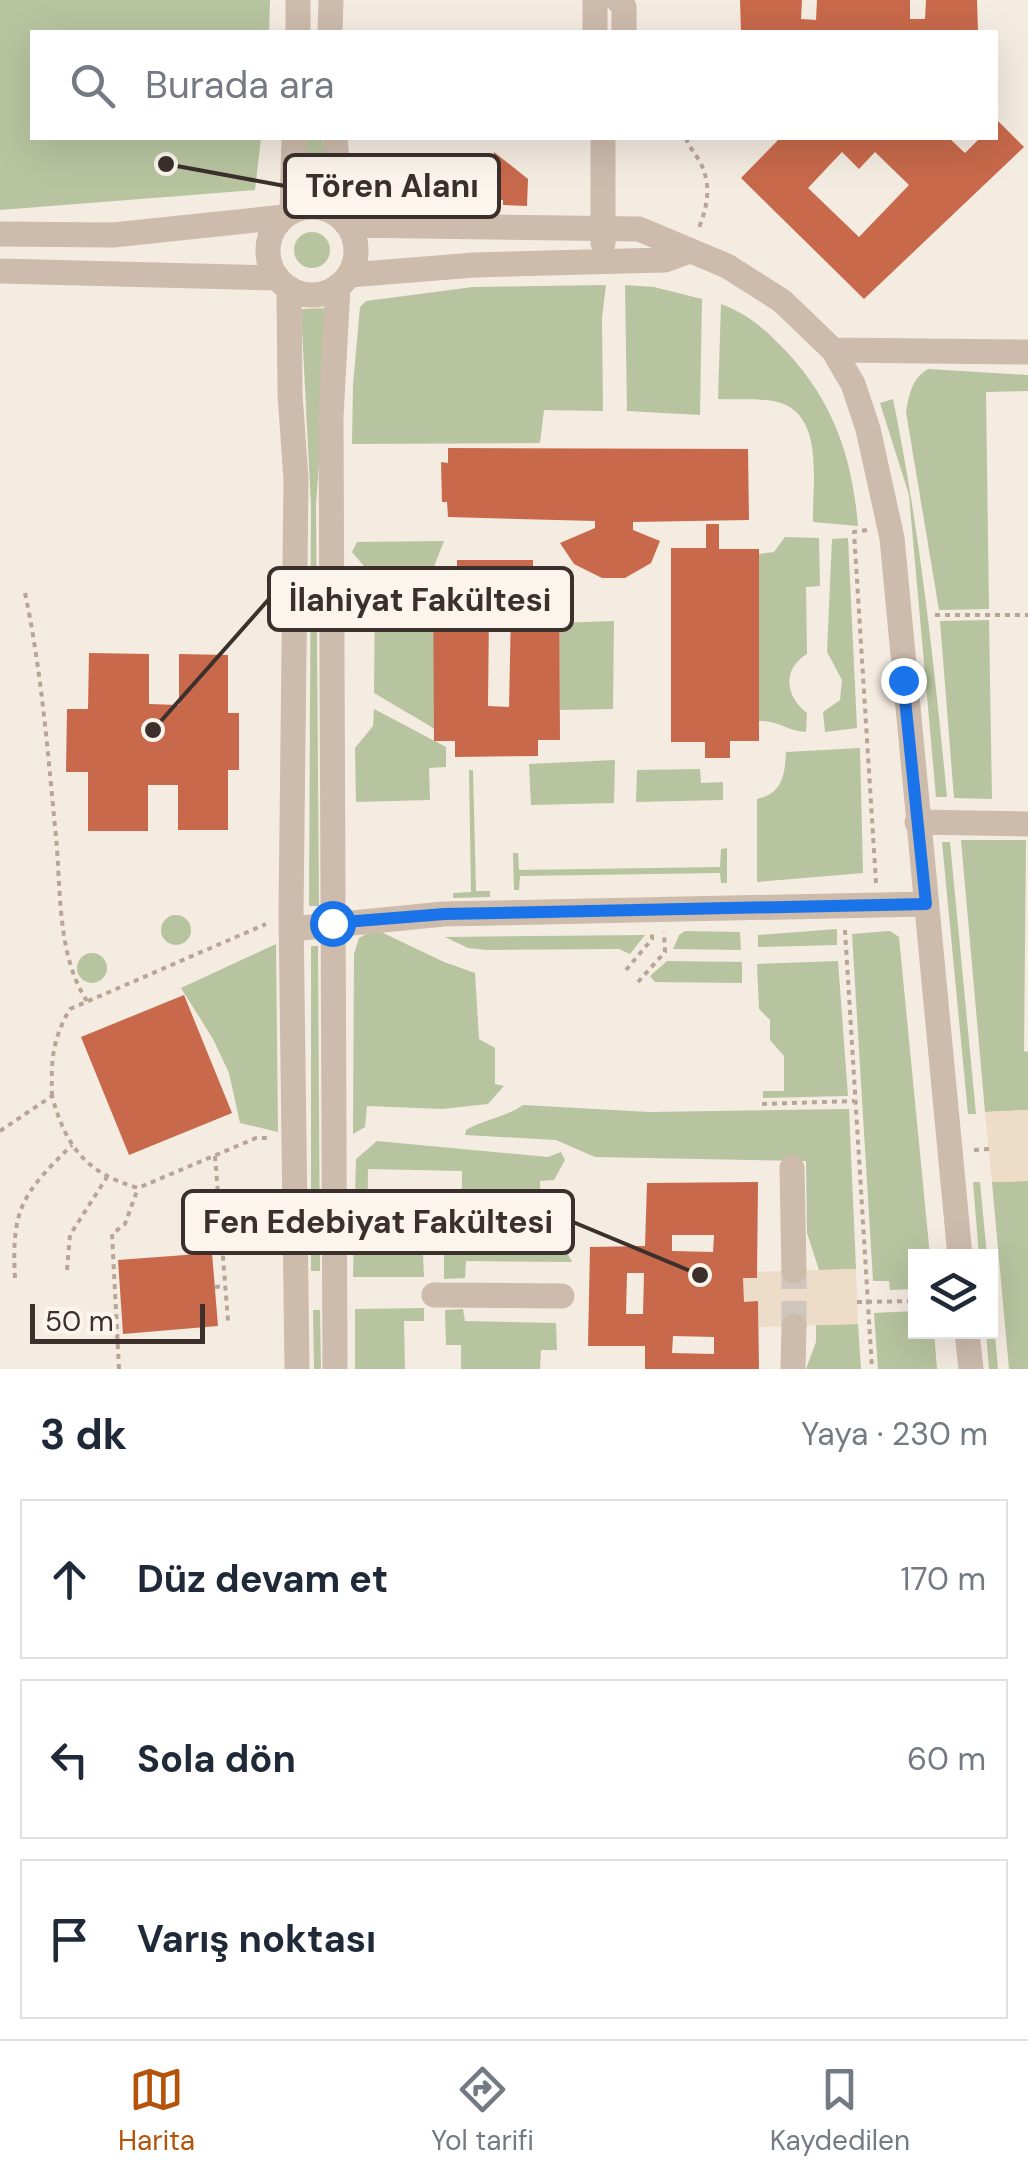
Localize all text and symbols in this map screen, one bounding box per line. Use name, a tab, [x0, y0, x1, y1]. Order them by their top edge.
search box	[30, 30, 998, 140]
icon: search	[65, 58, 120, 113]
text: Burada ara	[145, 60, 334, 110]
callout: Tören Alanı	[285, 155, 499, 217]
text: Tören Alanı	[305, 165, 479, 207]
callout: İlahiyat Fakültesi	[269, 568, 572, 630]
text: İlahiyat Fakültesi	[289, 579, 551, 621]
route end	[881, 658, 927, 704]
route start	[310, 901, 356, 947]
callout: Fen Edebiyat Fakültesi	[183, 1191, 573, 1253]
text: Fen Edebiyat Fakültesi	[203, 1201, 553, 1243]
map controls	[908, 1249, 998, 1339]
button: layers	[908, 1249, 998, 1339]
scale bar	[30, 1299, 205, 1344]
text: 50 m	[45, 1303, 114, 1340]
text: 3 dk	[40, 1407, 127, 1462]
text: Yaya · 230 m	[801, 1413, 988, 1455]
icon: ahead	[42, 1552, 97, 1607]
text: Düz devam et	[137, 1554, 388, 1604]
text: 170 m	[900, 1558, 986, 1600]
icon: left	[42, 1732, 97, 1787]
text: Sola dön	[137, 1734, 296, 1784]
text: 60 m	[907, 1738, 986, 1780]
icon: arrive	[42, 1912, 97, 1967]
text: Varış noktası	[137, 1914, 376, 1964]
tab: Harita	[118, 2062, 195, 2159]
tab: Yol tarifi	[431, 2062, 534, 2159]
tab: Kaydedilen	[770, 2062, 910, 2159]

